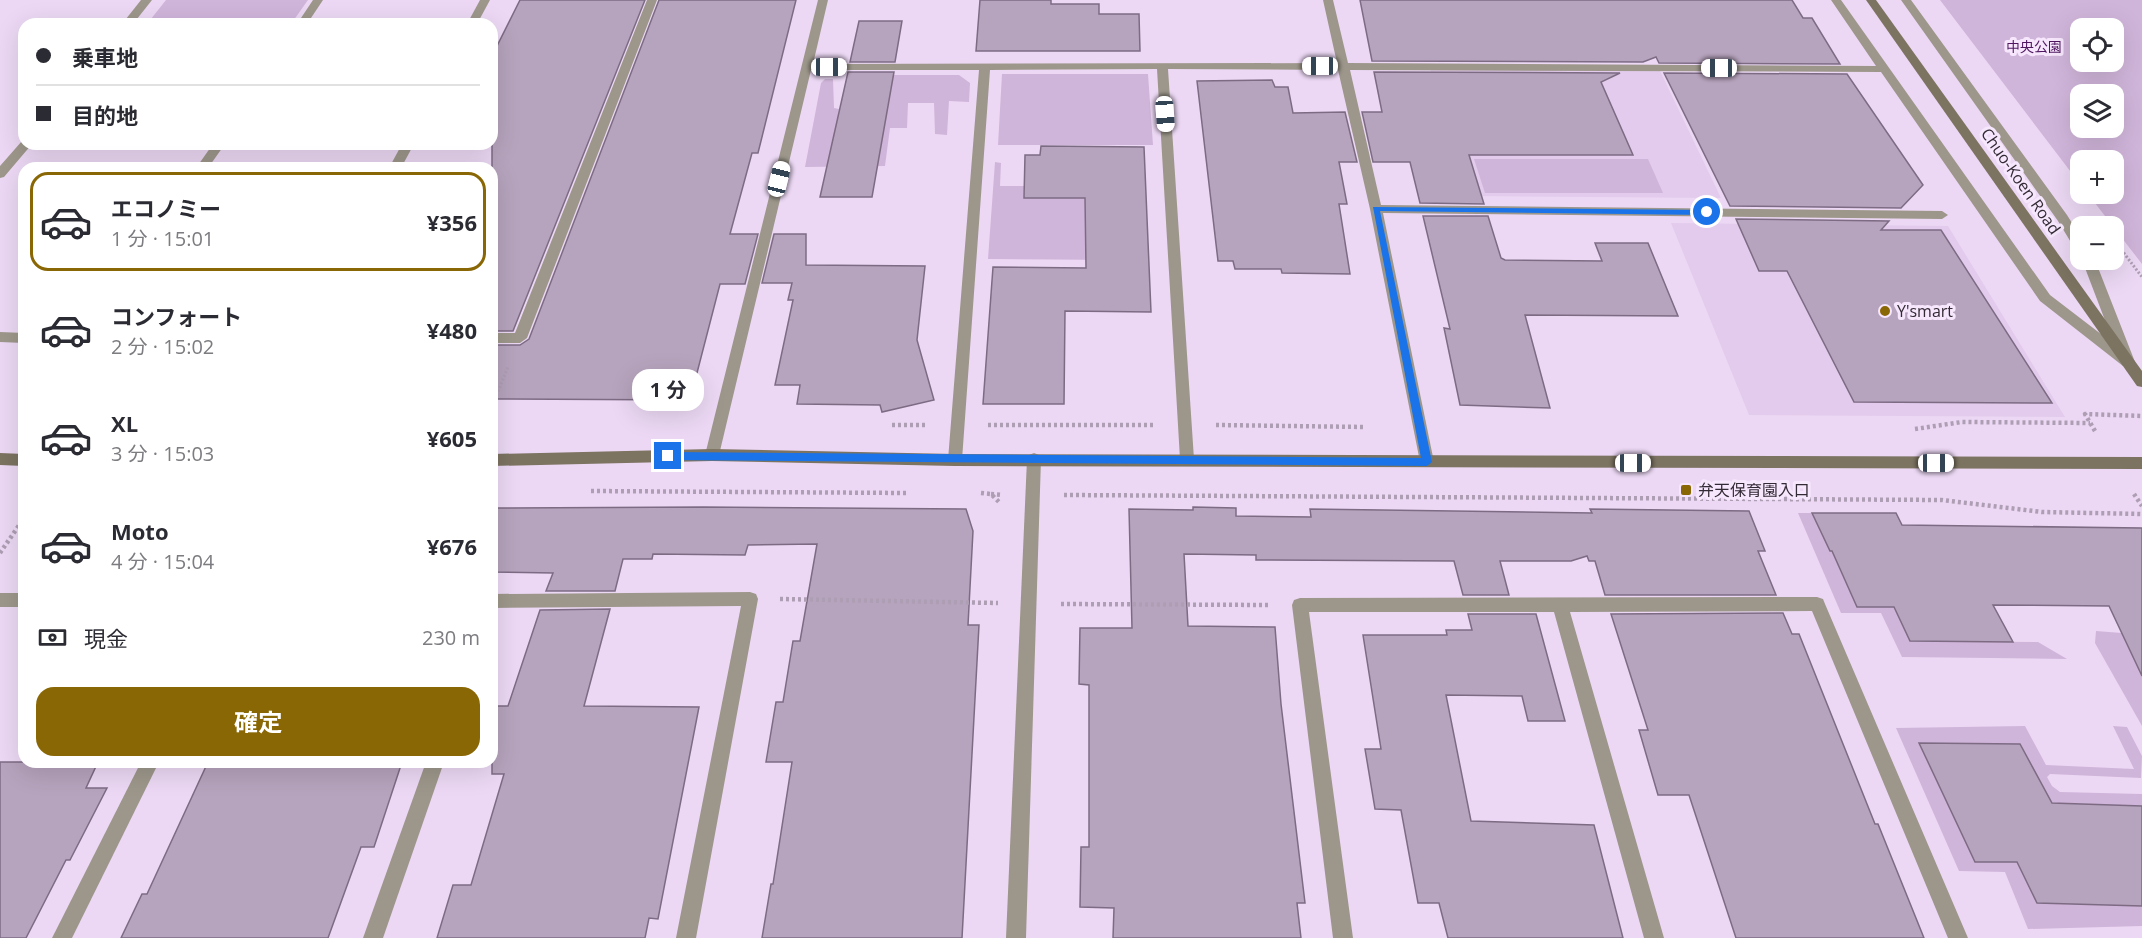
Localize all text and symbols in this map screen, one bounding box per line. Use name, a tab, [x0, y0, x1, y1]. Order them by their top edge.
map controls	[2070, 18, 2124, 270]
button: locate	[2070, 18, 2124, 72]
park label: 中央公園	[2006, 37, 2062, 56]
text: 乗車地	[72, 42, 138, 72]
car	[1302, 57, 1338, 75]
car	[811, 58, 847, 76]
car	[1701, 59, 1737, 77]
button: layers	[2070, 84, 2124, 138]
car	[1155, 95, 1175, 133]
text: 目的地	[72, 100, 138, 130]
street label: Chuo-Koen Road	[1976, 123, 2066, 239]
button: +	[2070, 150, 2124, 204]
car	[766, 159, 792, 199]
text: エコノミー	[111, 193, 221, 223]
icon: car	[39, 195, 93, 249]
route start	[1693, 198, 1720, 225]
text: ¥356	[427, 207, 477, 237]
button: −	[2070, 216, 2124, 270]
text: 1 分 · 15:01	[111, 225, 214, 252]
place label: Y'smart	[1897, 300, 1953, 322]
text: コンフォート	[111, 301, 242, 331]
icon: car	[39, 303, 93, 357]
marker: Y'smart	[1878, 304, 1892, 318]
text: ¥480	[427, 315, 477, 345]
text: 2 分 · 15:02	[111, 333, 214, 360]
callout: 1 分	[632, 369, 704, 411]
text: 1 分	[650, 376, 686, 403]
text: XL	[111, 408, 138, 438]
icon: car	[39, 411, 93, 465]
text: ¥605	[427, 423, 477, 453]
text: 3 分 · 15:03	[111, 440, 214, 467]
route end	[654, 442, 681, 469]
car	[1615, 454, 1651, 472]
car	[1918, 454, 1954, 472]
place label: 弁天保育園入口	[1698, 479, 1810, 501]
marker: 弁天保育園入口	[1679, 483, 1693, 497]
text: Moto	[111, 516, 169, 546]
icon: car	[39, 519, 93, 573]
text: ¥676	[427, 531, 477, 561]
text: 4 分 · 15:04	[111, 548, 214, 575]
icon: cash	[36, 621, 69, 654]
text: 現金	[84, 623, 128, 653]
text: 230 m	[422, 624, 480, 651]
button: 確定	[36, 687, 480, 756]

